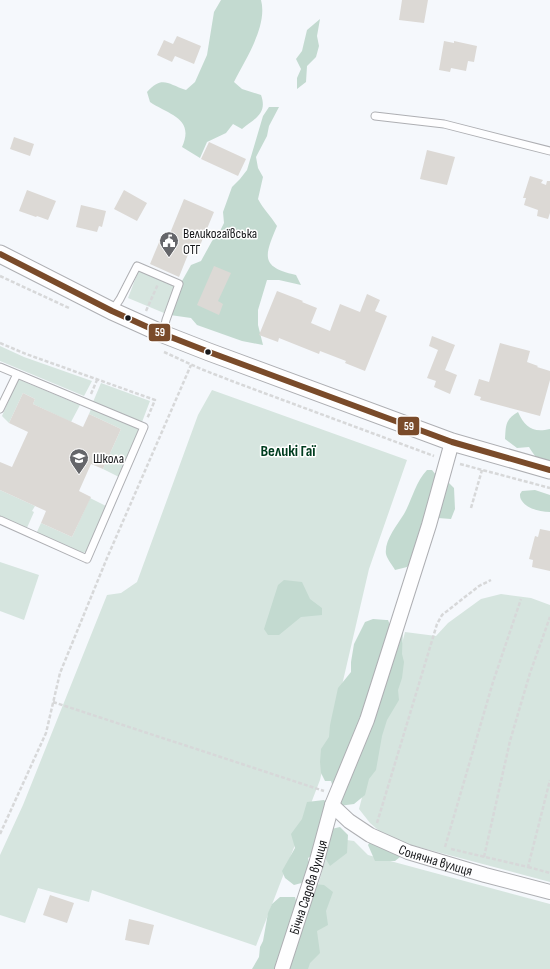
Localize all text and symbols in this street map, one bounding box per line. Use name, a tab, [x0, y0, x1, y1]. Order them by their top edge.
place label: Великогаївська ОТГ	[183, 225, 257, 258]
public building icon: Великогаївська ОТГ	[158, 230, 180, 258]
unlabelled marker	[123, 313, 133, 323]
line badge: 59	[148, 323, 171, 342]
text: 59	[155, 326, 165, 339]
unlabelled marker	[203, 347, 213, 357]
line badge: 59	[397, 416, 420, 436]
text: 59	[404, 420, 414, 433]
district label: Великі Гаї	[261, 442, 316, 461]
school or university icon: Школа	[68, 447, 90, 475]
place label: Школа	[93, 450, 124, 467]
street label: Бічна Садова вулиця	[285, 838, 331, 937]
street label: Сонячна вулиця	[396, 840, 475, 879]

